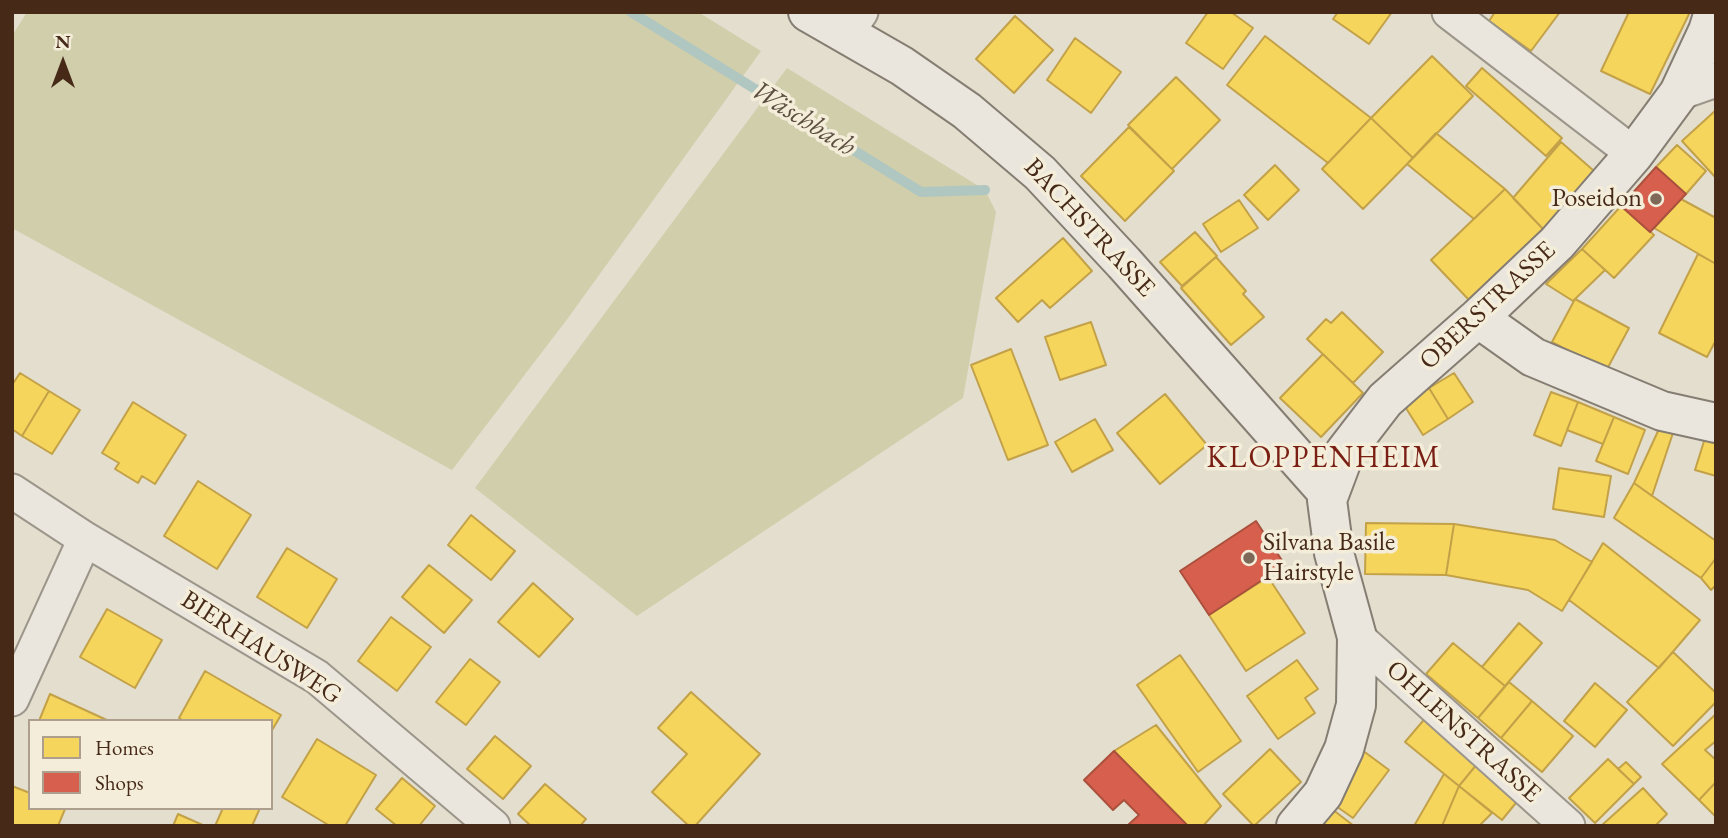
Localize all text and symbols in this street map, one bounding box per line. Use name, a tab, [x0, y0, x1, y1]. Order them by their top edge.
north arrow	[28, 28, 98, 98]
text: N	[55, 29, 71, 54]
water label: Wäschbach	[744, 74, 862, 164]
street label: BACHSTRASSE	[1017, 152, 1161, 304]
place label: Poseidon	[1551, 183, 1642, 215]
marker: Poseidon	[1648, 191, 1664, 207]
street label: OBERSTRASSE	[1414, 235, 1562, 377]
district label: KLOPPENHEIM	[1208, 441, 1440, 477]
place label: Silvana Basile Hairstyle	[1263, 527, 1395, 588]
marker: Silvana Basile Hairstyle	[1241, 550, 1257, 566]
street label: BIERHAUSWEG	[175, 585, 347, 711]
street label: OHLENSTRASSE	[1379, 654, 1547, 810]
legend	[28, 719, 273, 810]
text: Homes	[95, 734, 154, 761]
text: Shops	[95, 769, 144, 796]

